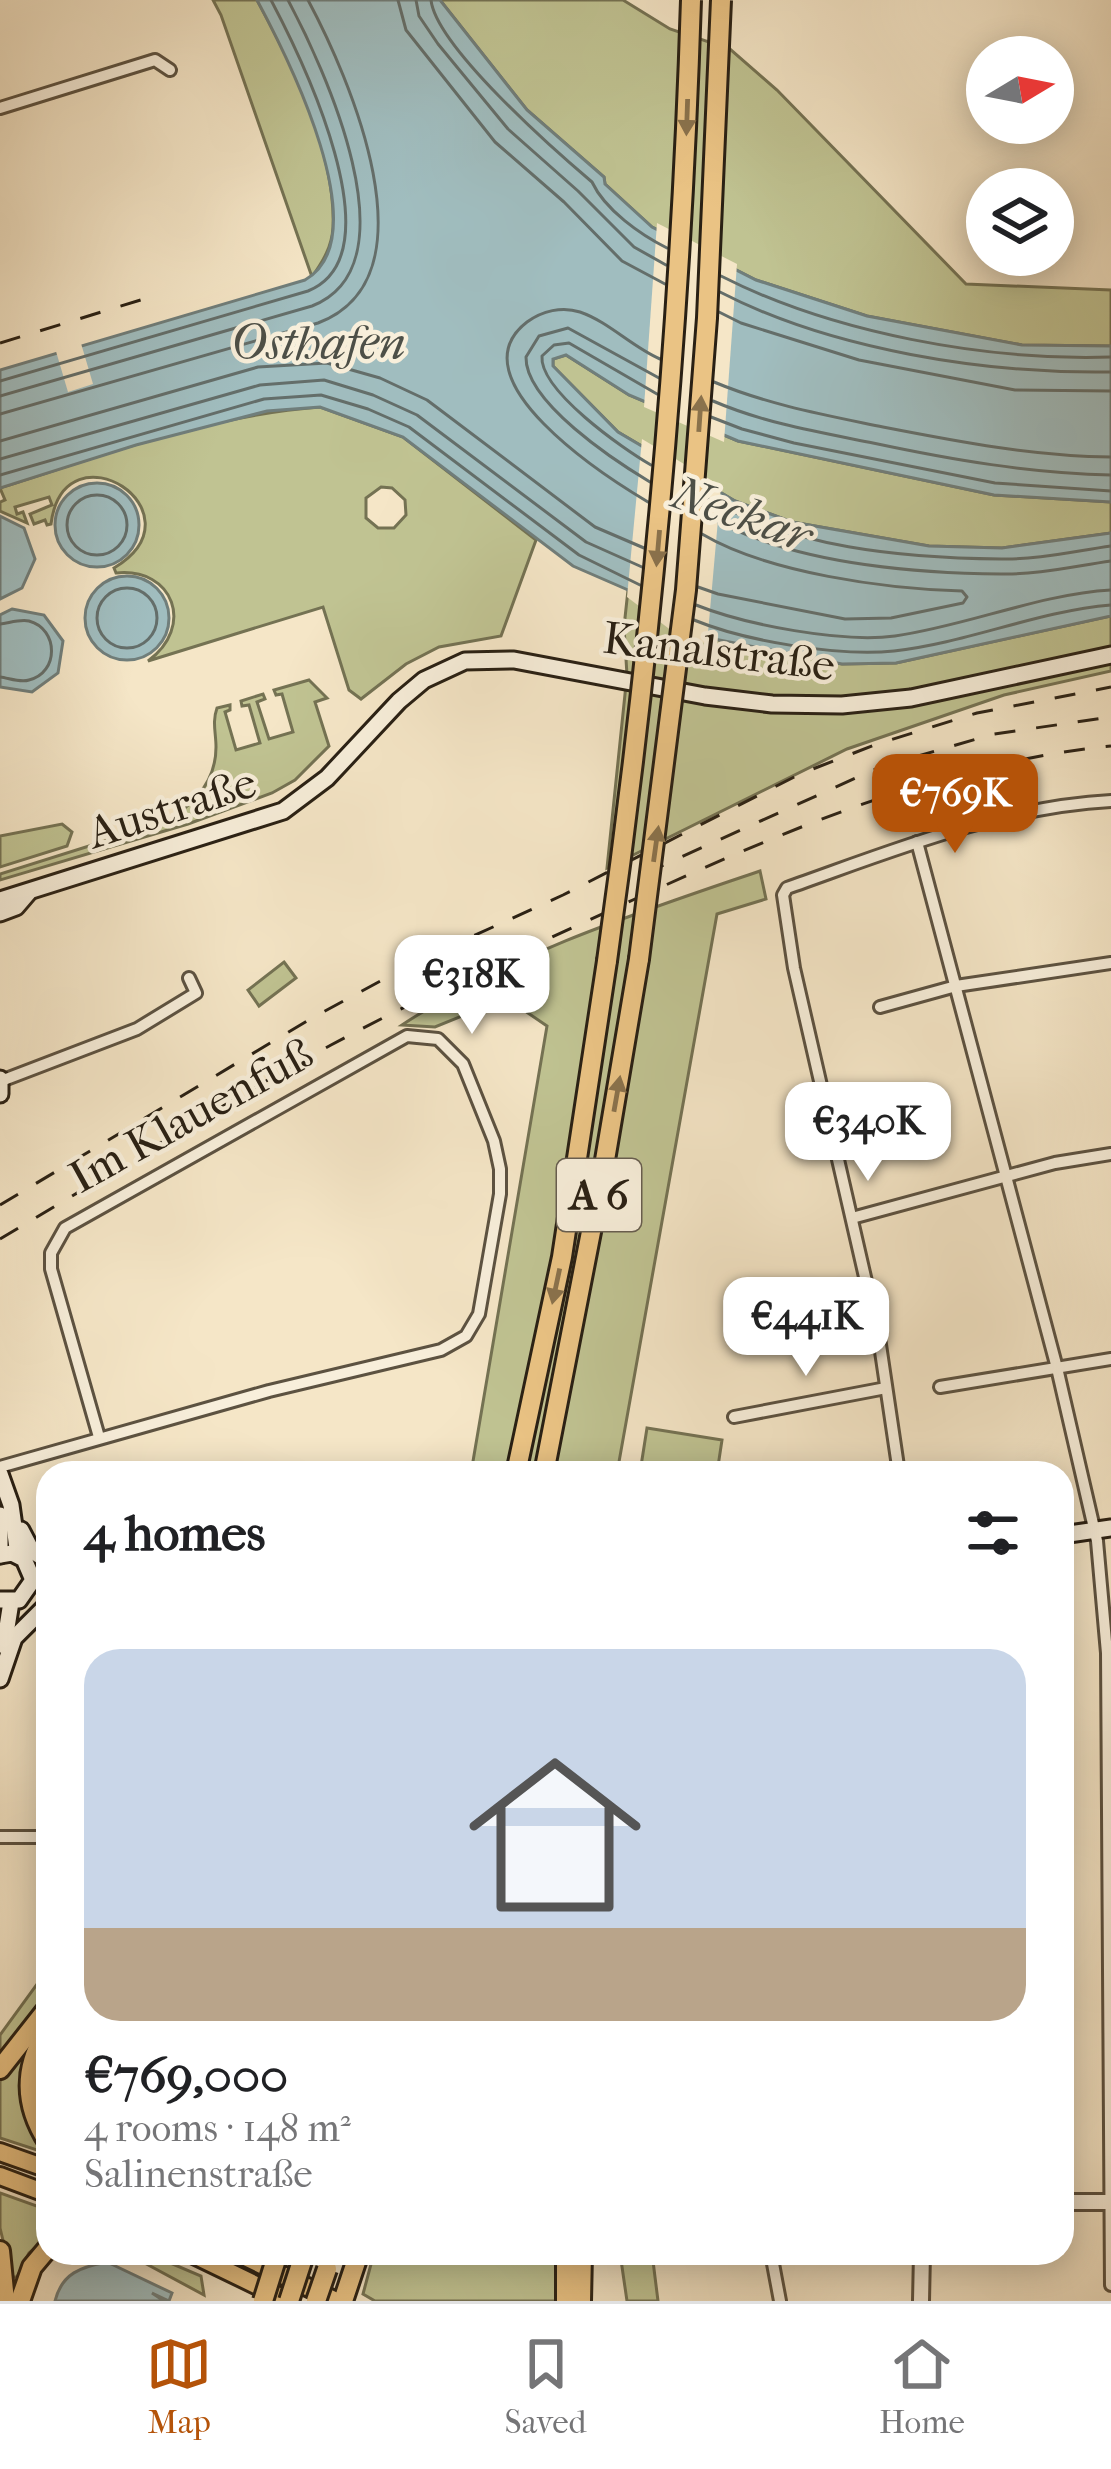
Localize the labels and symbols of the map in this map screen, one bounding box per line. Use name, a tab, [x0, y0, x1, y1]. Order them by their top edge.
north arrow	[966, 36, 1074, 144]
one-way arrow	[678, 99, 697, 137]
water label: Osthafen	[230, 315, 406, 371]
one-way arrow	[690, 395, 709, 432]
water label: Neckar	[663, 464, 822, 565]
one-way arrow	[648, 530, 667, 567]
street label: Kanalstraße	[600, 612, 838, 692]
pin: €769K	[871, 754, 1039, 856]
street label: Austraße	[79, 756, 263, 861]
one-way arrow	[647, 824, 666, 862]
pin: €318K	[388, 935, 556, 1037]
street label: Im Klauenfuß	[60, 1028, 322, 1204]
one-way arrow	[608, 1075, 627, 1112]
pin: €340K	[784, 1082, 952, 1184]
road number: A 6	[557, 1159, 641, 1231]
one-way arrow	[545, 1268, 564, 1306]
pin: €441K	[722, 1277, 890, 1379]

